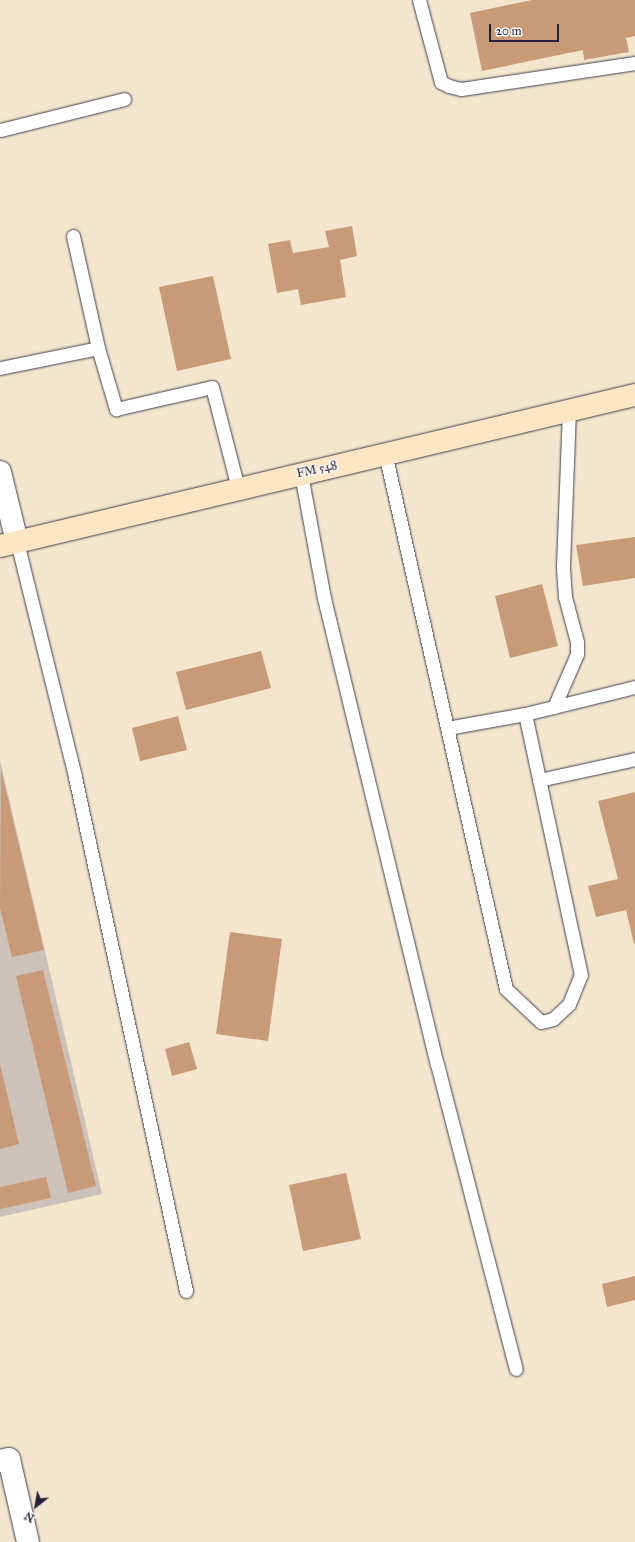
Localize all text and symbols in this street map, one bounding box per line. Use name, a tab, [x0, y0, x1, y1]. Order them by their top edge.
scale bar	[491, 16, 561, 42]
text: 20 m	[496, 24, 522, 38]
street label: FM 548	[295, 458, 339, 482]
north arrow	[16, 1486, 56, 1526]
text: N	[22, 1509, 37, 1525]

